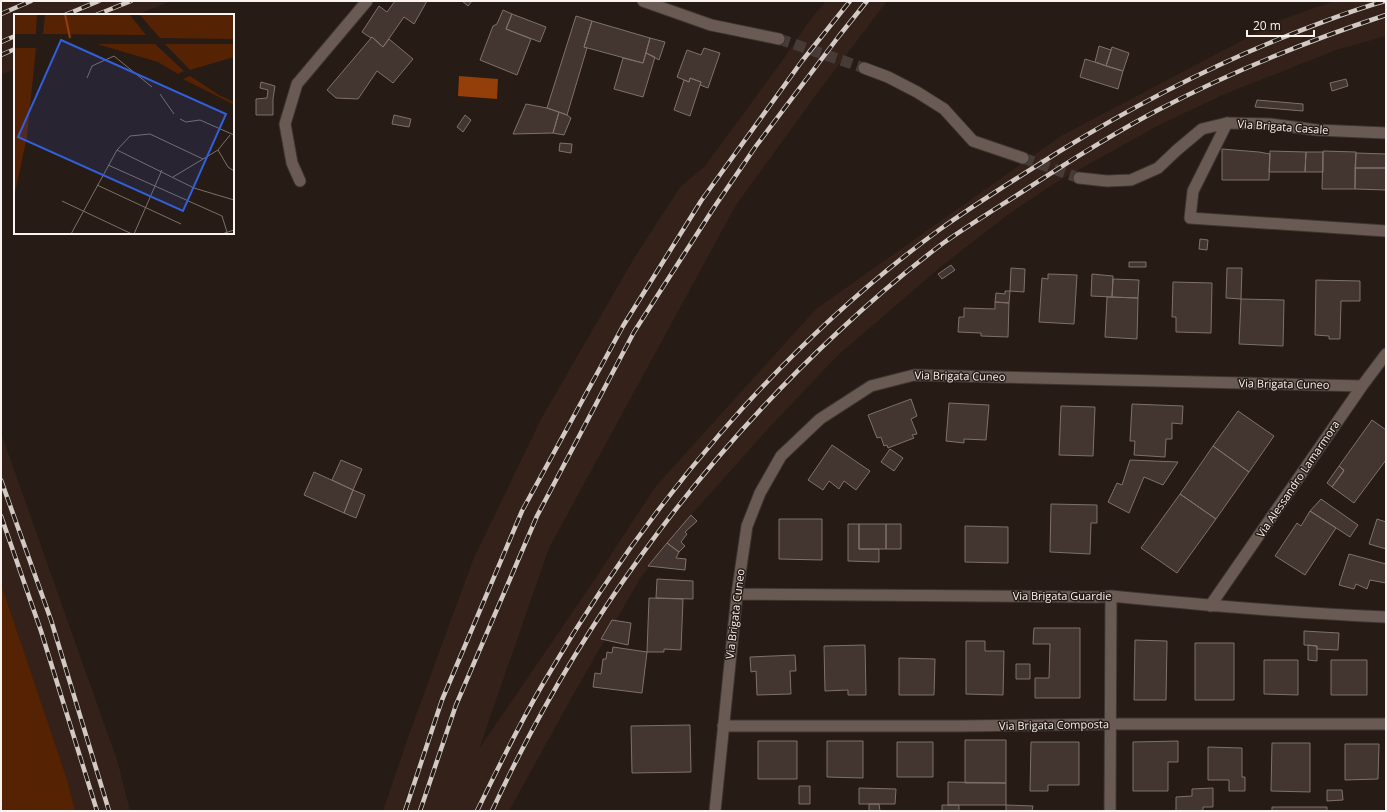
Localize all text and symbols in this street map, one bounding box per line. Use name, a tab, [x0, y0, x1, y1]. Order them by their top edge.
scale bar	[1247, 12, 1314, 38]
inset map	[14, 14, 234, 234]
text: 20 m	[1253, 17, 1281, 34]
street label: Via Brigata Casale	[1237, 116, 1329, 137]
street label: Via Brigata Cuneo	[914, 367, 1006, 384]
street label: Via Brigata Cuneo	[1238, 375, 1330, 392]
street label: Via Alessandro Lamarmora	[1253, 417, 1342, 540]
street label: Via Brigata Cuneo	[722, 568, 748, 660]
street label: Via Brigata Guardie	[1013, 588, 1111, 603]
street label: Via Brigata Composta	[999, 716, 1109, 733]

